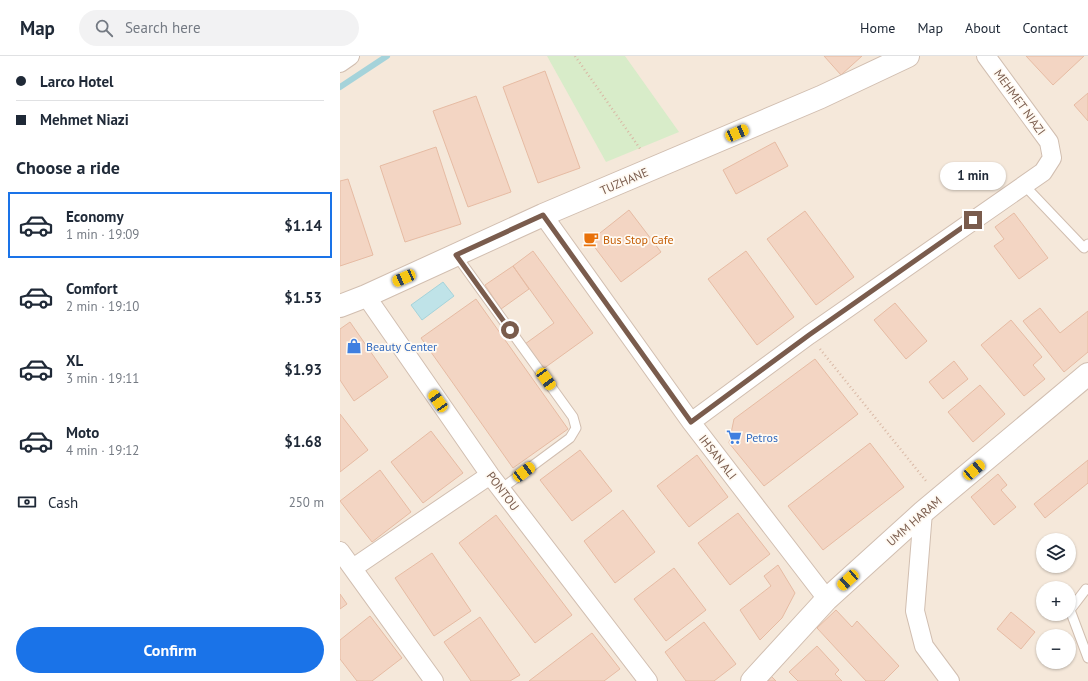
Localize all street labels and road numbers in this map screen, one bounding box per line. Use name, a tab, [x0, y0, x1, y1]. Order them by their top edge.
street label: MEHMET NIAZI	[991, 66, 1049, 138]
street label: TUZHANE	[598, 164, 650, 198]
street label: IHSAN ALI	[696, 432, 740, 482]
street label: PONTOU	[483, 469, 523, 513]
street label: UMM HARAM	[883, 493, 945, 549]

